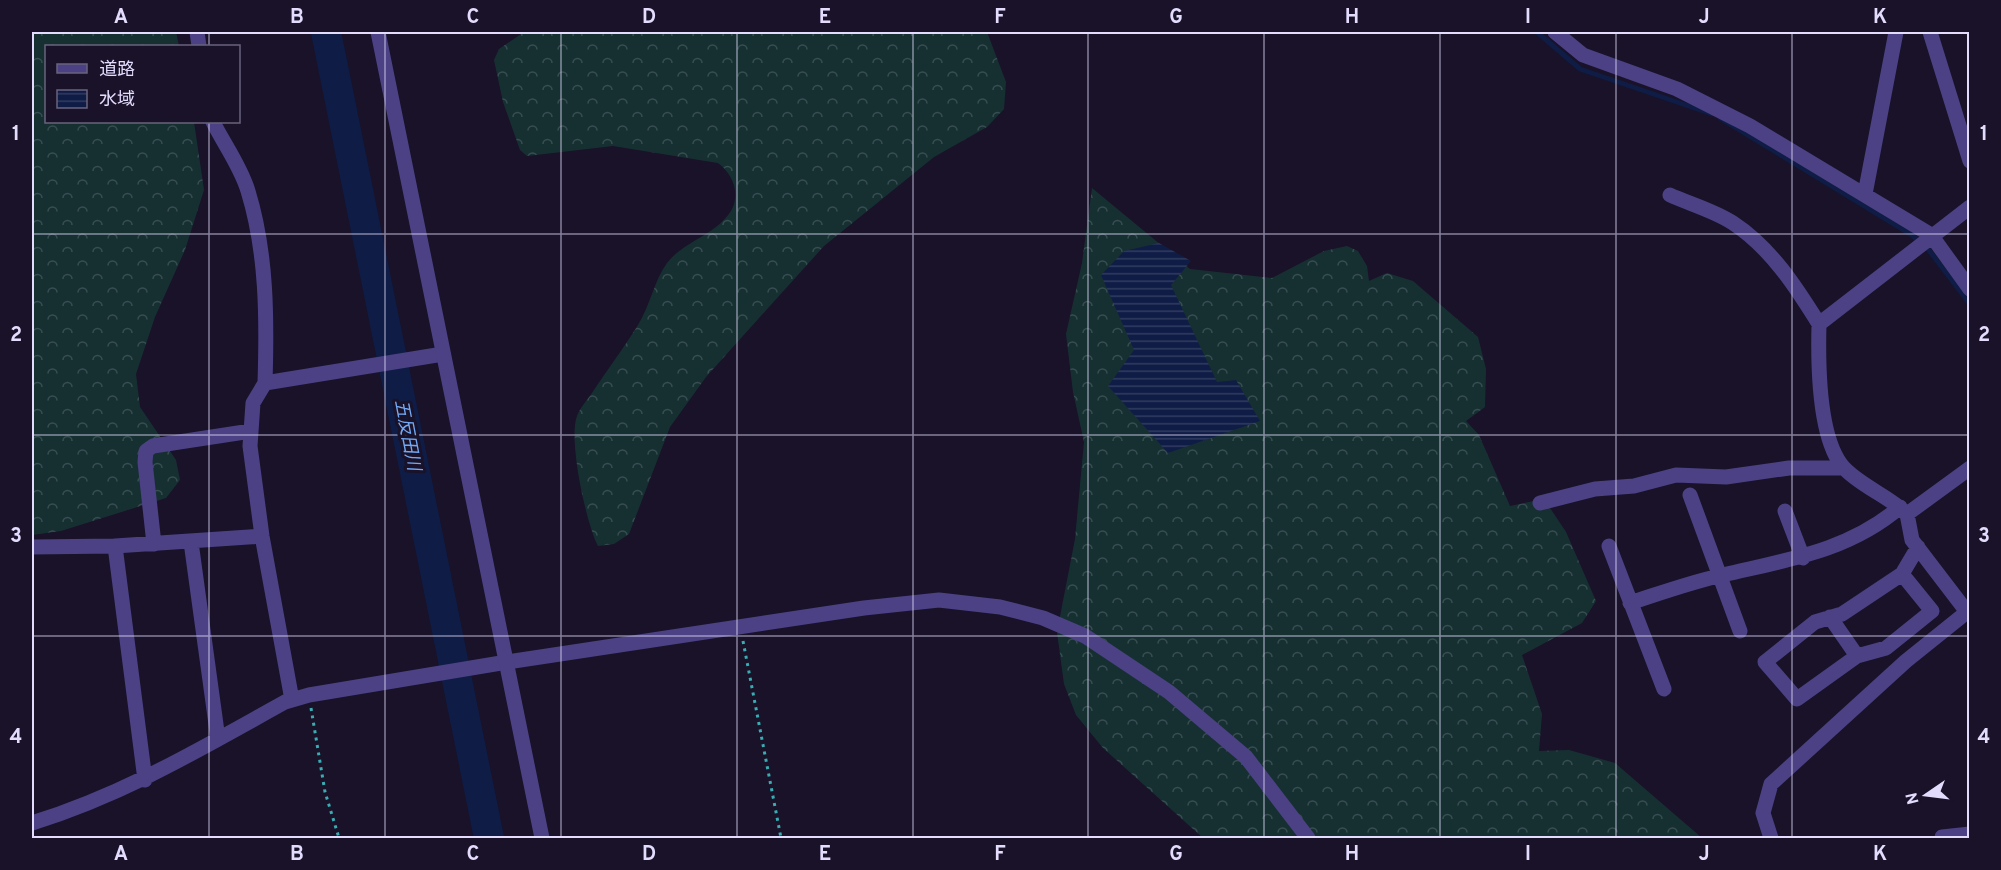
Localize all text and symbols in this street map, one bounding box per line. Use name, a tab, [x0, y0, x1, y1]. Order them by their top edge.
text: A	[114, 5, 128, 31]
text: B	[290, 5, 304, 31]
text: C	[467, 5, 479, 31]
text: D	[642, 5, 656, 31]
text: E	[819, 5, 831, 31]
text: F	[994, 5, 1006, 31]
text: G	[1169, 5, 1183, 31]
text: H	[1345, 5, 1359, 31]
text: I	[1525, 5, 1531, 31]
text: J	[1698, 5, 1710, 31]
text: K	[1873, 5, 1887, 31]
legend	[45, 45, 240, 123]
text: 道路	[99, 59, 135, 82]
text: 水域	[99, 89, 135, 112]
text: 1	[12, 122, 20, 148]
text: 1	[1980, 122, 1988, 148]
text: 2	[10, 323, 22, 349]
text: 2	[1978, 323, 1990, 349]
water label: 五反田川	[388, 398, 425, 475]
text: 3	[10, 524, 22, 550]
text: 3	[1978, 524, 1990, 550]
text: 4	[10, 725, 22, 751]
text: 4	[1978, 725, 1990, 751]
north arrow	[1896, 765, 1956, 825]
text: N	[1902, 790, 1924, 806]
text: A	[114, 842, 128, 868]
text: B	[290, 842, 304, 868]
text: C	[467, 842, 479, 868]
text: D	[642, 842, 656, 868]
text: E	[819, 842, 831, 868]
text: F	[994, 842, 1006, 868]
text: G	[1169, 842, 1183, 868]
text: H	[1345, 842, 1359, 868]
text: I	[1525, 842, 1531, 868]
text: J	[1698, 842, 1710, 868]
text: K	[1873, 842, 1887, 868]

